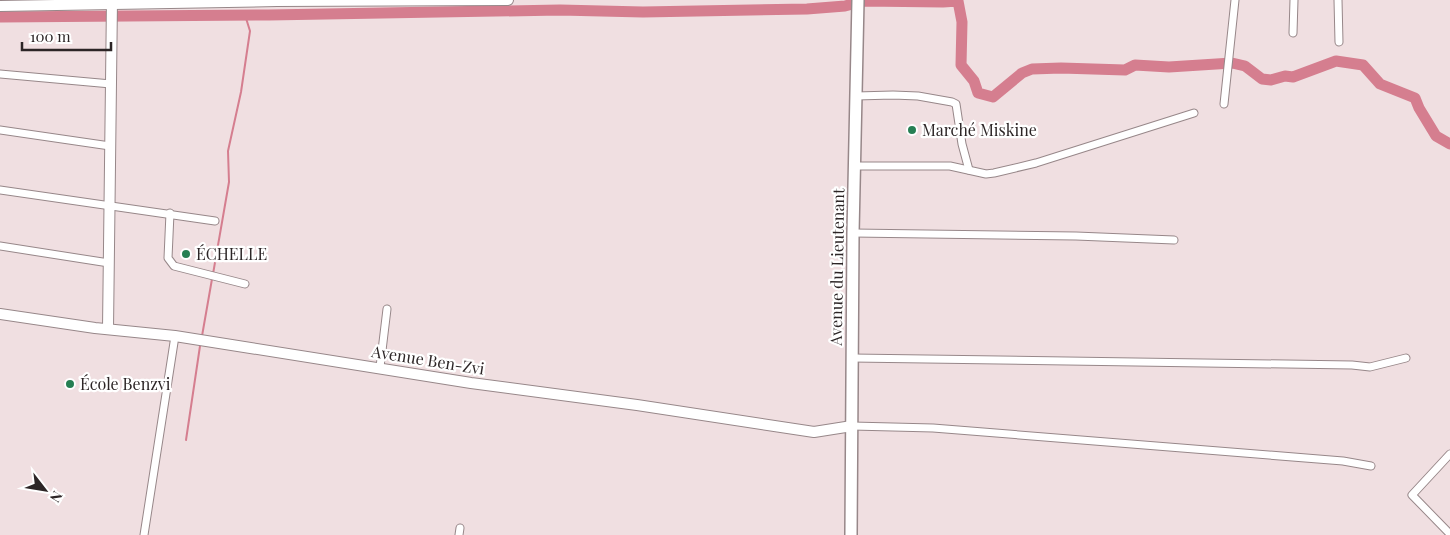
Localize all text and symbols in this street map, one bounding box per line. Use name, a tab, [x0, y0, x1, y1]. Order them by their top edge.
scale bar	[22, 20, 111, 52]
text: 100 m	[30, 26, 71, 46]
place label: Marché Miskine	[922, 119, 1037, 140]
marker: Marché Miskine	[906, 124, 918, 136]
street label: Avenue du Lieutenant	[825, 188, 848, 347]
place label: ÉCHELLE	[196, 243, 267, 264]
marker: ÉCHELLE	[180, 248, 192, 260]
street label: Avenue Ben-Zvi	[369, 340, 486, 379]
place label: École Benzvi	[80, 373, 171, 394]
marker: École Benzvi	[64, 378, 76, 390]
north arrow	[20, 465, 70, 515]
text: N	[46, 488, 67, 506]

